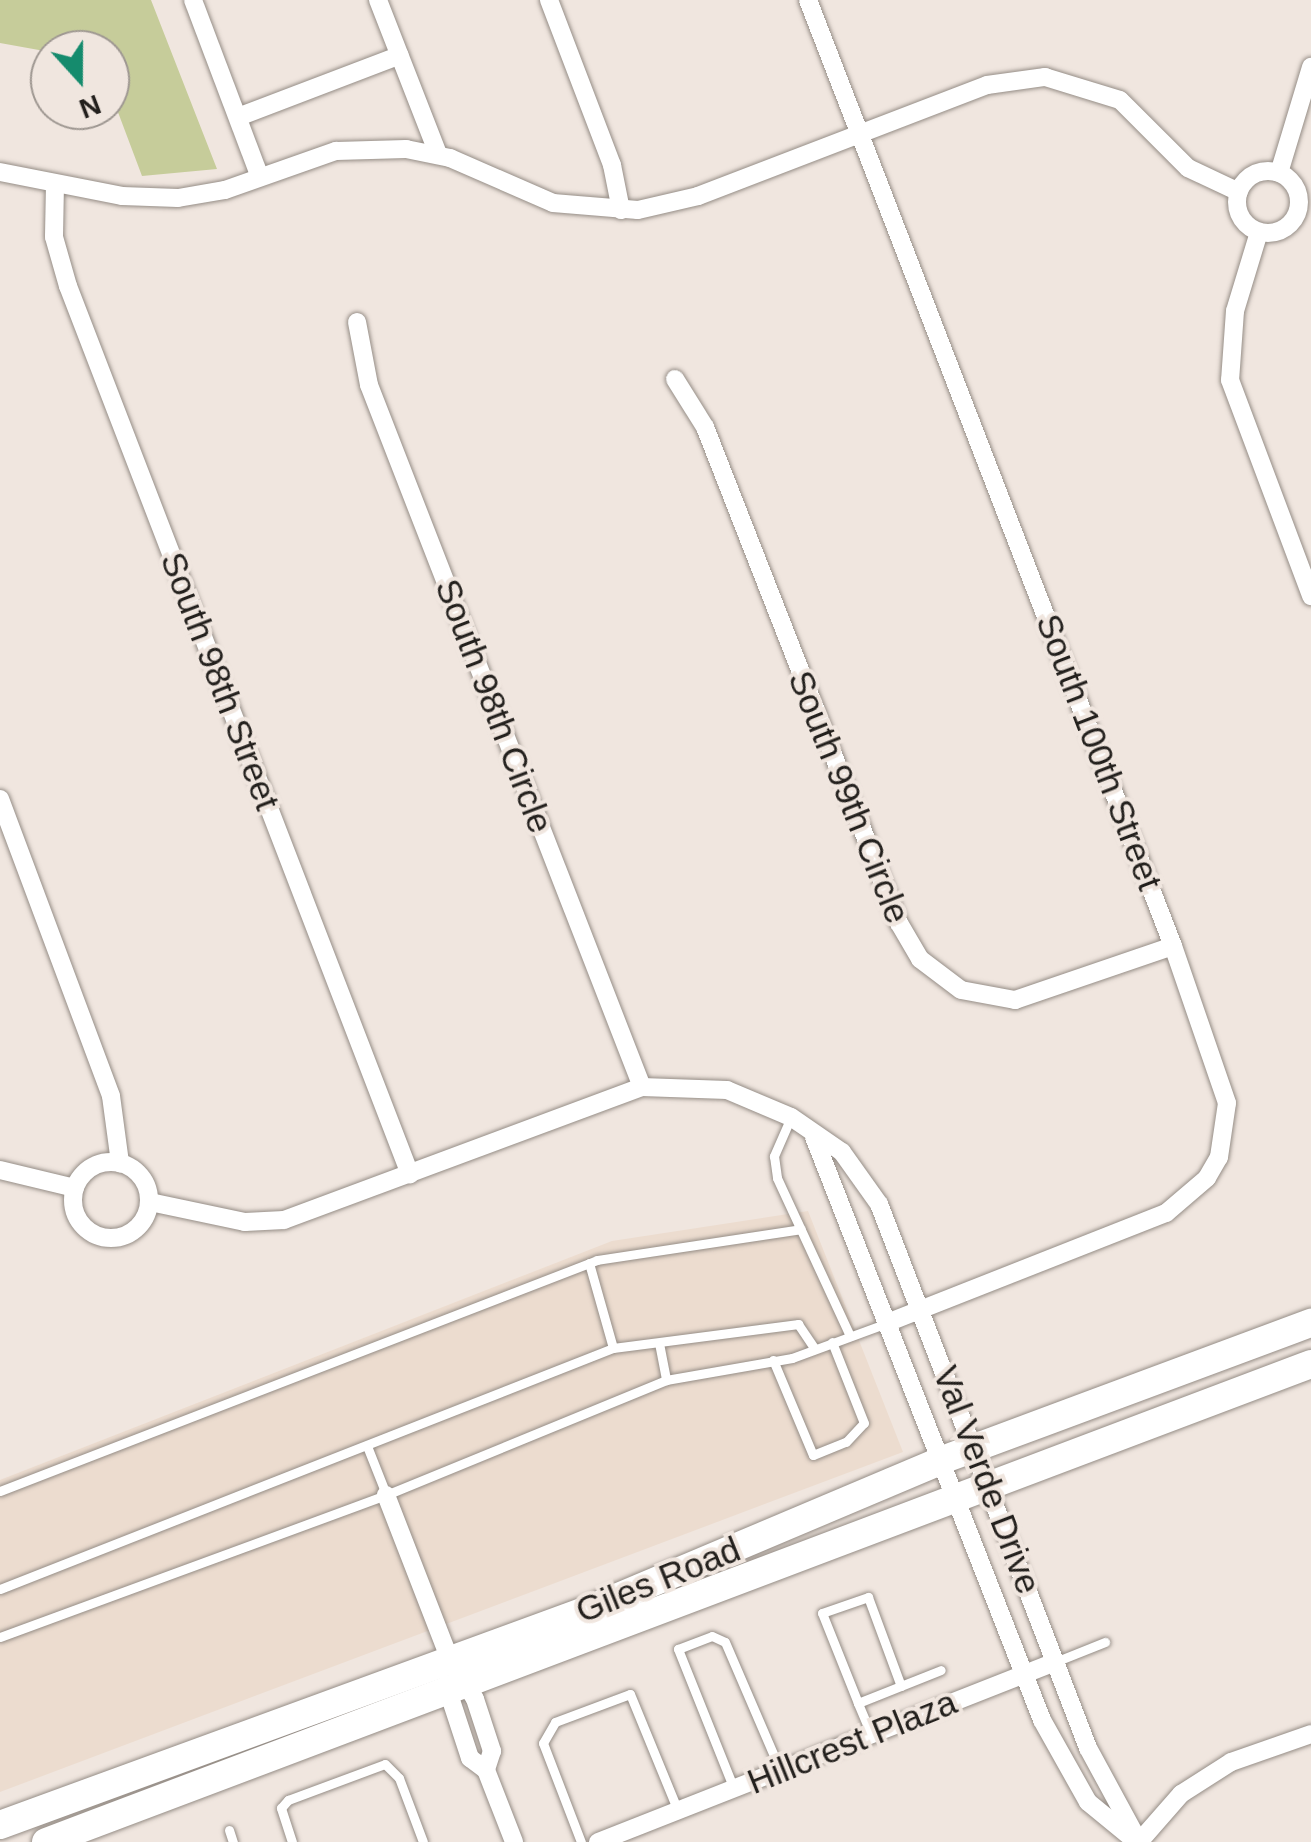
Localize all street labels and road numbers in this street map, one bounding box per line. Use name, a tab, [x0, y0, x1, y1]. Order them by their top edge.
street label: South 98th Street	[152, 546, 288, 816]
street label: South 98th Circle	[426, 573, 562, 839]
street label: South 100th Street	[1027, 608, 1171, 896]
street label: South 99th Circle	[779, 665, 919, 929]
street label: Val Verde Drive	[924, 1360, 1050, 1600]
street label: Giles Road	[570, 1528, 746, 1632]
street label: Hillcrest Plaza	[741, 1681, 963, 1803]

